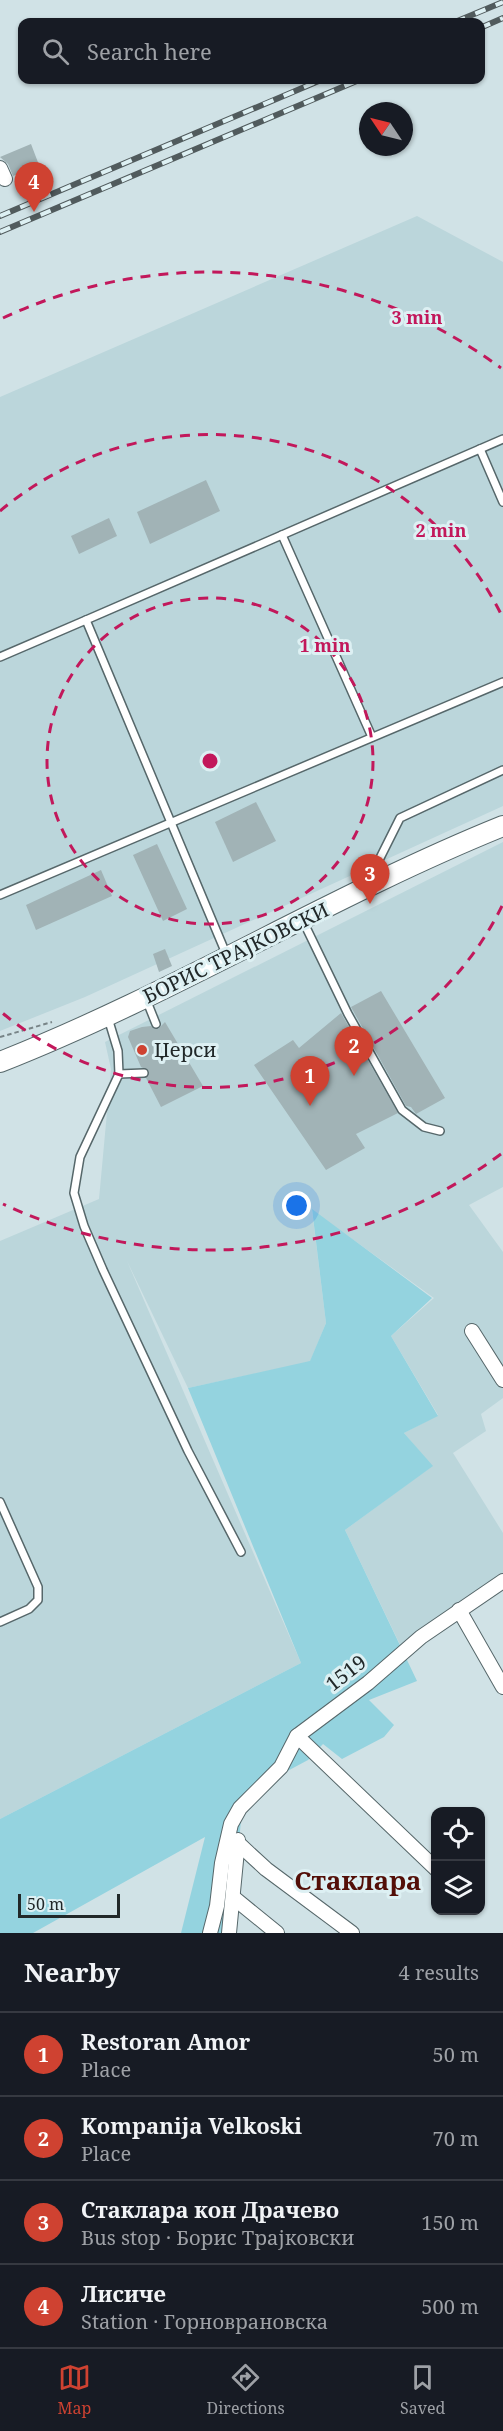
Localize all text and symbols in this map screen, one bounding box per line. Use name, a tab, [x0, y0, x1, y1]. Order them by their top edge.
search box	[18, 18, 485, 84]
icon: search	[39, 35, 72, 68]
text: Search here	[87, 36, 212, 66]
north arrow	[359, 102, 413, 156]
pin: 4	[15, 162, 54, 212]
text: 3 min	[392, 305, 442, 329]
text: 2 min	[416, 518, 466, 542]
text: 1 min	[300, 633, 350, 657]
centre of rings	[200, 751, 220, 771]
pin: 3	[350, 854, 389, 904]
street label: БОРИС ТРАЈКОВСКИ	[138, 896, 333, 1009]
pin: 2	[334, 1026, 374, 1076]
place label: Џерси	[154, 1036, 217, 1063]
marker: Џерси	[135, 1043, 149, 1057]
pin: 1	[290, 1056, 330, 1106]
your location	[282, 1191, 311, 1220]
street label: 1519	[320, 1648, 372, 1697]
map controls	[431, 1807, 485, 1915]
button: locate	[431, 1807, 485, 1861]
button: layers	[431, 1861, 485, 1915]
district label: Стаклара	[295, 1862, 421, 1898]
scale bar	[18, 1891, 120, 1918]
text: 50 m	[27, 1893, 64, 1915]
text: Nearby	[24, 1954, 120, 1990]
text: 4 results	[399, 1959, 479, 1986]
text: Restoran Amor	[81, 2026, 250, 2056]
text: 1	[38, 2041, 49, 2068]
text: 50 m	[433, 2041, 479, 2068]
text: Place	[81, 2056, 131, 2083]
text: Kompanija Velkoski	[81, 2110, 302, 2140]
text: 2	[38, 2125, 49, 2152]
text: 70 m	[433, 2125, 479, 2152]
text: Place	[81, 2140, 131, 2167]
text: Стаклара кон Драчево	[81, 2194, 339, 2224]
text: 3	[38, 2209, 49, 2236]
text: 150 m	[421, 2209, 479, 2236]
text: Bus stop · Борис Трајковски	[81, 2224, 354, 2251]
text: Лисиче	[81, 2278, 166, 2308]
text: 4	[38, 2293, 49, 2320]
text: 500 m	[421, 2293, 479, 2320]
text: Station · Горноврановска	[81, 2308, 328, 2335]
tab: Map	[58, 2361, 91, 2419]
tab: Directions	[207, 2361, 285, 2419]
tab: Saved	[400, 2361, 445, 2419]

